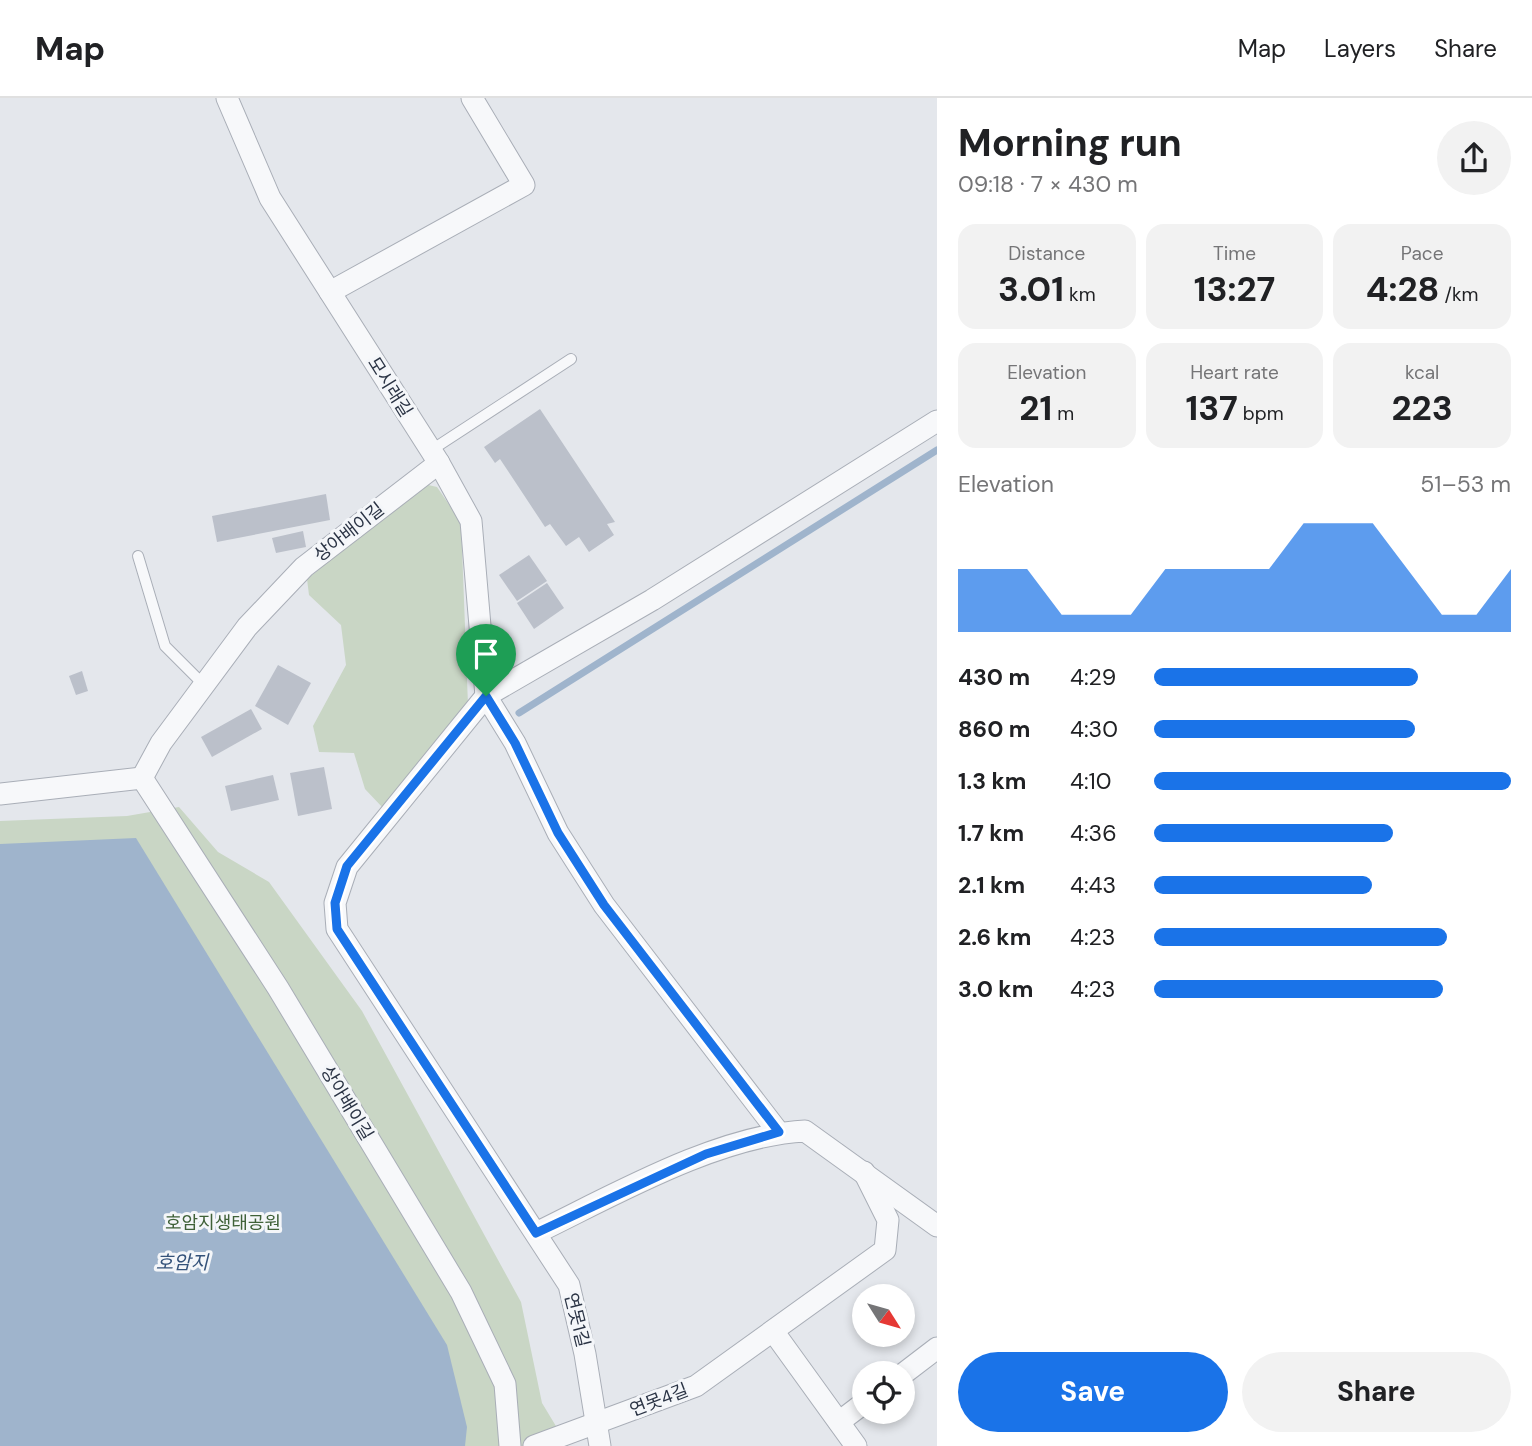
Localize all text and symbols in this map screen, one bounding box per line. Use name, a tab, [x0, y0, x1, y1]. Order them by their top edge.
text: Map	[35, 27, 105, 70]
text: Map	[1238, 33, 1286, 64]
text: Layers	[1324, 33, 1396, 64]
text: Share	[1434, 33, 1497, 64]
text: Morning run	[958, 118, 1182, 168]
button: share	[1437, 121, 1511, 195]
text: 09:18 · 7 × 430 m	[958, 169, 1138, 199]
text: Distance	[1008, 241, 1085, 266]
text: Time	[1213, 241, 1256, 266]
text: Pace	[1401, 241, 1443, 266]
text: 3.01	[998, 266, 1064, 312]
text: 13:27	[1194, 266, 1275, 312]
text: 4:28	[1366, 266, 1440, 312]
text: km	[1064, 282, 1096, 307]
text: /km	[1440, 282, 1479, 307]
street label: 모시래길	[362, 353, 418, 421]
text: Elevation	[1007, 360, 1086, 385]
text: Heart rate	[1190, 360, 1279, 385]
text: kcal	[1405, 360, 1439, 385]
text: 21	[1019, 385, 1052, 431]
text: 137	[1185, 385, 1238, 431]
text: 223	[1391, 385, 1453, 431]
text: m	[1052, 401, 1074, 426]
text: bpm	[1238, 401, 1284, 426]
text: Elevation	[958, 469, 1054, 499]
text: 51–53 m	[1420, 469, 1511, 499]
street label: 상아배이길	[309, 497, 389, 567]
pin	[456, 624, 516, 696]
icon: arrive	[467, 635, 505, 673]
text: 430 m	[958, 662, 1030, 692]
text: 4:29	[1070, 662, 1116, 692]
text: 860 m	[958, 714, 1030, 744]
text: 4:30	[1070, 714, 1118, 744]
text: 1.3 km	[958, 766, 1026, 796]
text: 4:10	[1070, 766, 1112, 796]
text: 1.7 km	[958, 818, 1024, 848]
text: 4:36	[1070, 818, 1117, 848]
text: 2.1 km	[958, 870, 1025, 900]
text: 4:43	[1070, 870, 1116, 900]
text: 2.6 km	[958, 922, 1031, 952]
text: 4:23	[1070, 922, 1115, 952]
text: 3.0 km	[958, 974, 1033, 1004]
text: 4:23	[1070, 974, 1115, 1004]
street label: 상아배이길	[315, 1061, 379, 1145]
park label: 호암지생태공원	[165, 1211, 281, 1235]
water label: 호암지	[156, 1250, 210, 1275]
north arrow	[852, 1284, 915, 1348]
map controls	[852, 1284, 915, 1424]
street label: 연못1길	[559, 1290, 595, 1350]
button: Save	[958, 1352, 1228, 1432]
button: Share	[1242, 1352, 1511, 1432]
button: locate	[852, 1361, 915, 1424]
street label: 연못4길	[626, 1378, 692, 1422]

